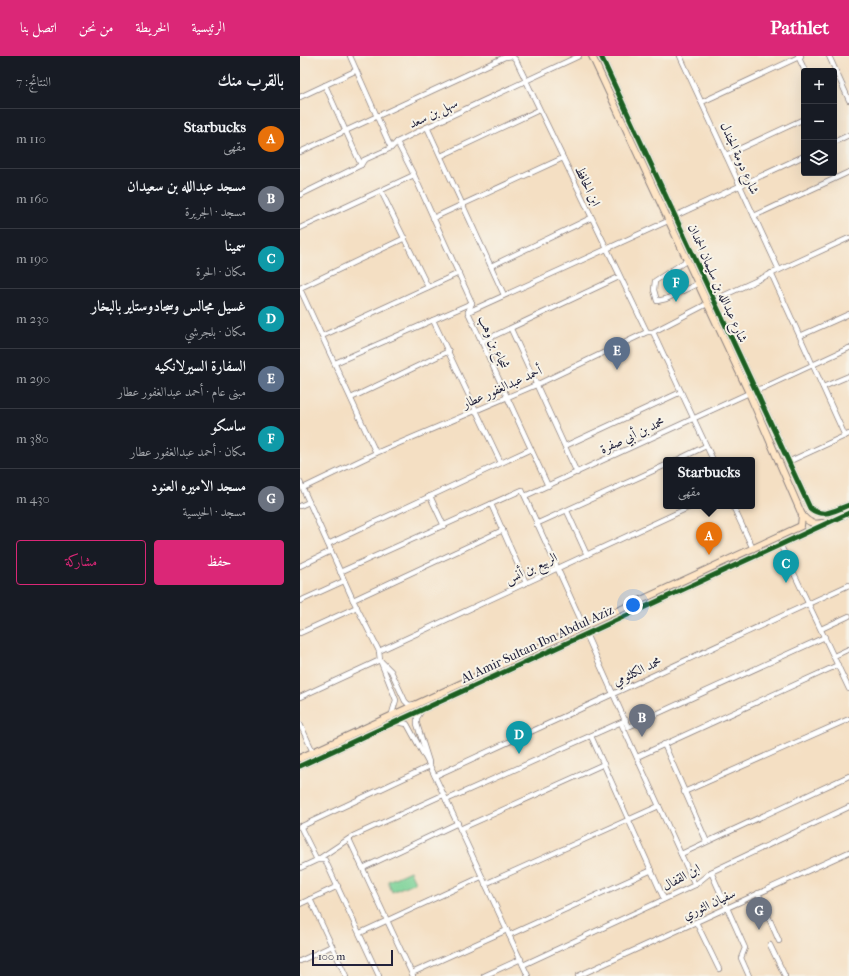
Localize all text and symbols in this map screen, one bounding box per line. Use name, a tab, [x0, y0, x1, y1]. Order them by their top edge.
text: Pathlet	[770, 17, 829, 39]
text: اتصل بنا	[20, 19, 57, 36]
text: من نحن	[79, 19, 114, 36]
text: الخريطة	[136, 19, 170, 36]
text: الرئيسية	[192, 19, 225, 36]
map controls	[801, 68, 837, 176]
button: +	[801, 68, 837, 104]
text: بالقرب منك	[218, 70, 284, 90]
text: النتائج: 7	[16, 74, 51, 89]
street label: سهل بن سعد	[406, 95, 461, 133]
button: −	[801, 104, 837, 140]
text: Starbucks	[184, 118, 246, 136]
street label: شارع دومة الجندل	[714, 120, 763, 198]
text: 110 m	[16, 131, 46, 146]
text: A	[267, 131, 275, 146]
text: مقهى	[223, 139, 246, 154]
button: layers	[801, 140, 837, 176]
street label: ابن الحافظ	[571, 163, 604, 209]
text: مسجد عبدالله بن سعيدان	[127, 177, 246, 195]
text: 160 m	[16, 191, 48, 206]
text: B	[267, 191, 275, 206]
text: مسجد · الجريرة	[185, 204, 246, 219]
street label: شارع عبدالله بن سليمان الحمدان	[681, 221, 751, 346]
text: سمينا	[225, 237, 246, 255]
text: 190 m	[16, 251, 48, 266]
text: C	[267, 251, 275, 266]
text: مكان · الحرة	[196, 264, 246, 279]
pin: F	[663, 269, 689, 302]
text: غسيل مجالس وسجادوستاير بالبخار	[91, 297, 246, 315]
text: 230 m	[16, 311, 49, 326]
text: D	[266, 311, 276, 326]
street label: شجاع بن وهب	[472, 313, 512, 373]
text: مكان · بلجرشي	[185, 324, 246, 339]
pin: E	[604, 337, 630, 370]
text: السفارة السيرلانكيه	[154, 357, 246, 375]
street label: أحمد عبدالغفور عطار	[458, 362, 545, 413]
text: 290 m	[16, 371, 50, 386]
text: E	[267, 371, 275, 386]
text: مبنى عام · أحمد عبدالغفور عطار	[118, 384, 246, 399]
street label: محمد بن أبي صفرة	[597, 412, 669, 460]
text: ساسكو	[212, 417, 246, 435]
text: 380 m	[16, 431, 49, 446]
text: F	[268, 431, 275, 446]
text: مكان · أحمد عبدالغفور عطار	[130, 444, 246, 459]
popup	[663, 457, 755, 509]
text: Starbucks	[678, 463, 740, 481]
text: مسجد الاميره العنود	[151, 477, 246, 495]
text: مقهى	[678, 484, 700, 499]
text: 430 m	[16, 491, 50, 506]
text: G	[266, 491, 276, 506]
text: مسجد · الحيسية	[183, 504, 246, 519]
pin: A	[696, 522, 722, 555]
button: مشاركة	[16, 540, 146, 585]
button: حفظ	[154, 540, 284, 585]
street label: الربيع بن أنس	[502, 548, 562, 591]
pin: C	[773, 550, 799, 583]
your location	[623, 595, 643, 615]
street label: Al Amir Sultan Ibn Abdul Aziz	[457, 602, 616, 686]
street label: محمد الكلثومي	[610, 653, 666, 692]
pin: B	[629, 704, 655, 737]
pin: D	[506, 721, 532, 754]
street label: ابن القفال	[659, 860, 703, 894]
street label: سفيان الثوري	[680, 885, 739, 925]
pin: G	[746, 897, 772, 930]
scale bar	[312, 948, 393, 967]
text: 100 m	[318, 950, 346, 963]

